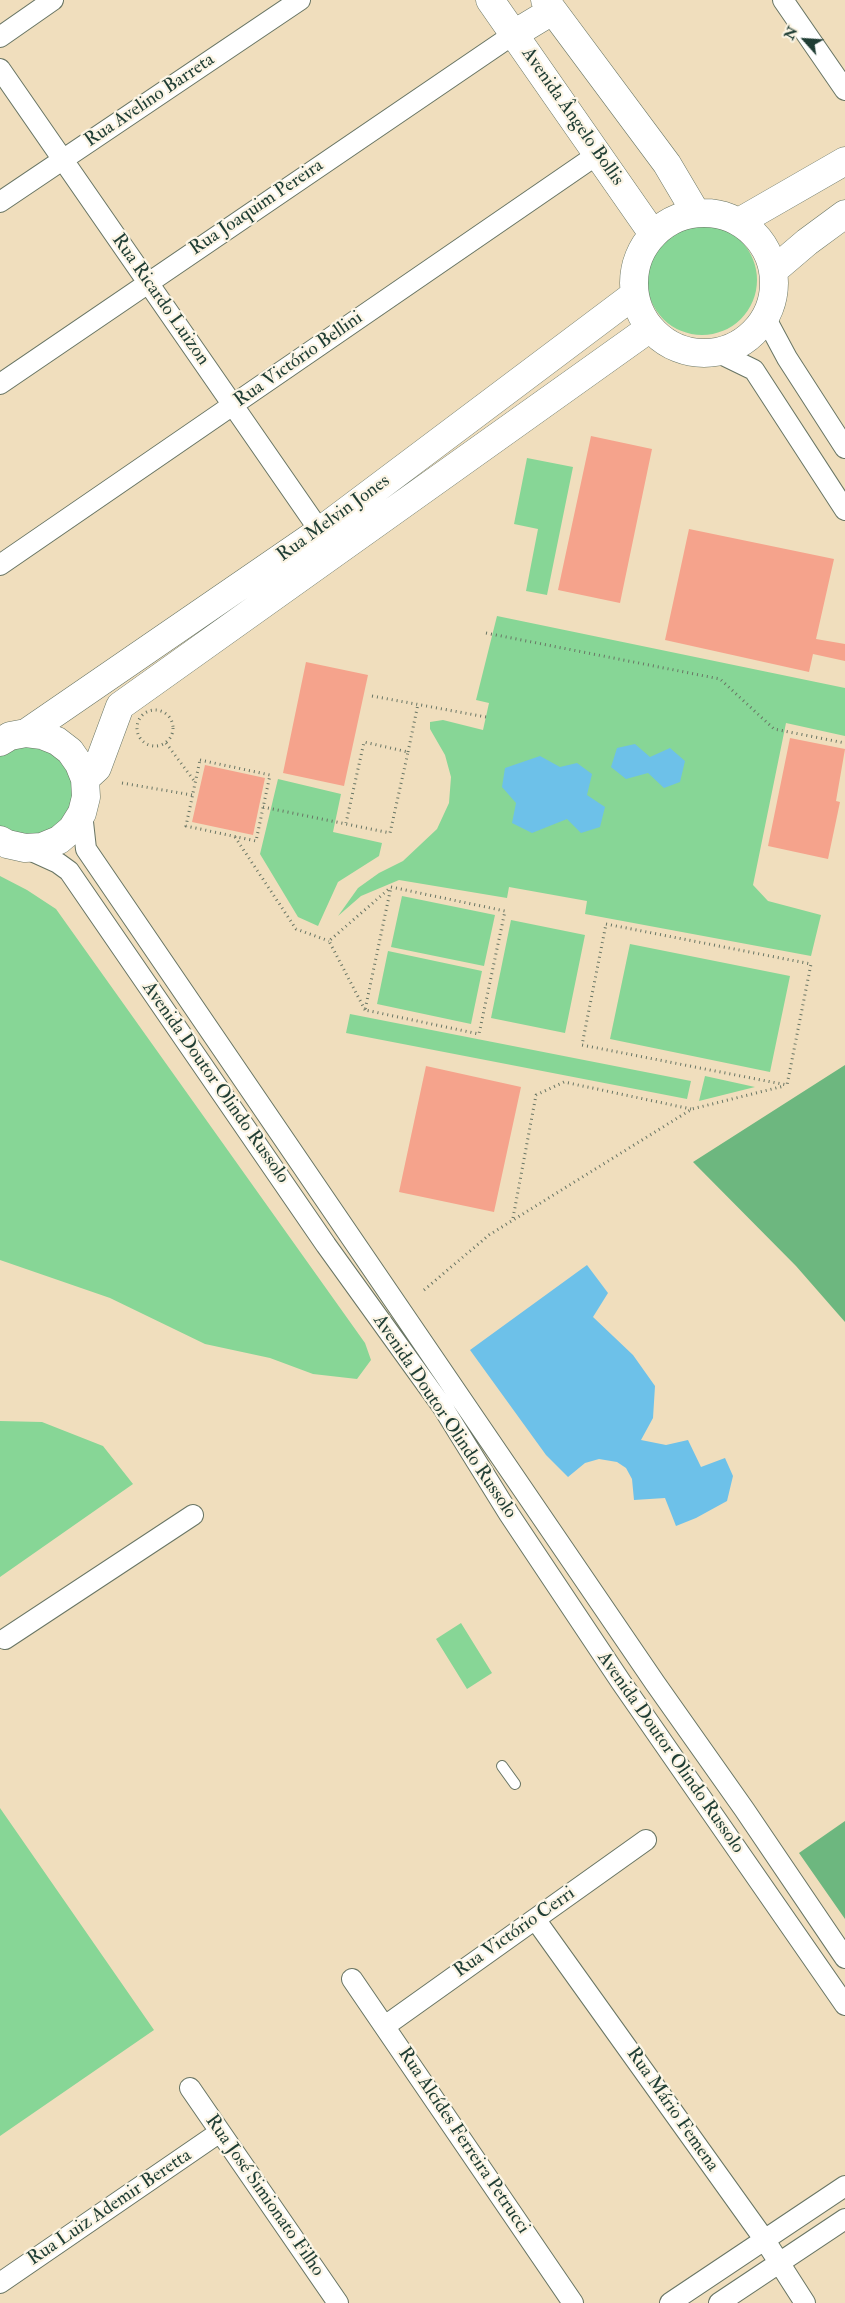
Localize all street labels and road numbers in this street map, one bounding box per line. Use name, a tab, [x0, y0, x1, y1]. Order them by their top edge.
street label: Avenida Ângelo Bollis	[516, 44, 628, 190]
street label: Rua Avelino Barreta	[81, 49, 219, 153]
street label: Rua Joaquim Pereira	[186, 155, 328, 261]
street label: Rua Ricardo Luizon	[106, 230, 214, 370]
street label: Rua Victório Bellini	[230, 307, 368, 413]
street label: Rua Melvin Jones	[273, 471, 395, 567]
street label: Avenida Doutor Olindo Russolo	[137, 978, 293, 1188]
street label: Avenida Doutor Olindo Russolo	[367, 1311, 521, 1523]
street label: Avenida Doutor Olindo Russolo	[592, 1648, 748, 1858]
street label: Rua Victório Cerri	[450, 1883, 580, 1983]
street label: Rua Alcídes Ferreira Petrucci	[392, 2044, 534, 2238]
street label: Rua Mário Femena	[621, 2044, 723, 2176]
street label: Rua José Simionato Filho	[200, 2111, 328, 2281]
street label: Rua Luiz Ademir Beretta	[24, 2145, 196, 2271]

